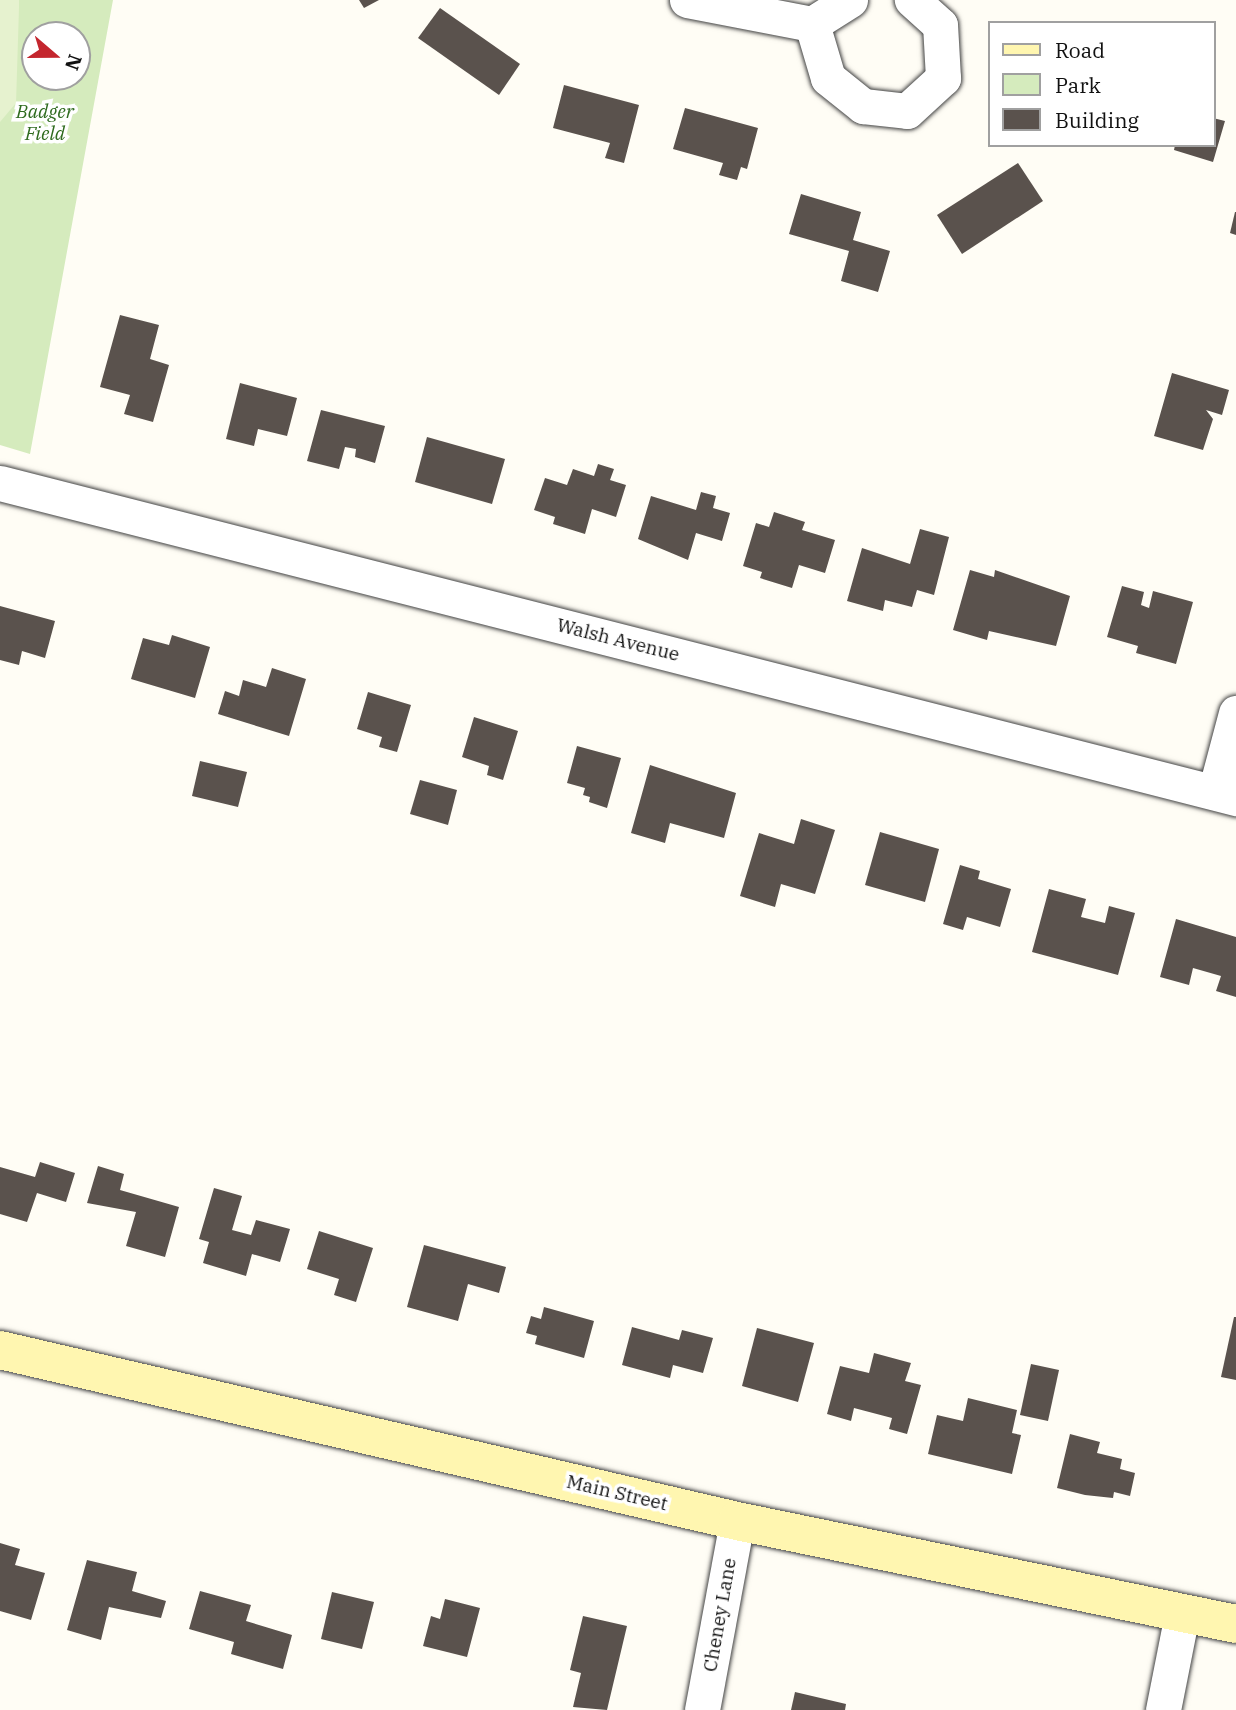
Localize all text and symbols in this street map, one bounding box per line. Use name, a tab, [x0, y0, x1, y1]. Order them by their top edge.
north arrow	[21, 21, 91, 91]
legend	[988, 21, 1215, 147]
text: Road	[1055, 36, 1105, 64]
text: N	[60, 51, 88, 74]
text: Park	[1055, 71, 1101, 99]
park label: Badger Field	[16, 101, 74, 145]
text: Building	[1055, 106, 1139, 134]
street label: Walsh Avenue	[554, 614, 682, 666]
street label: Main Street	[564, 1470, 670, 1516]
street label: Cheney Lane	[699, 1556, 741, 1674]

